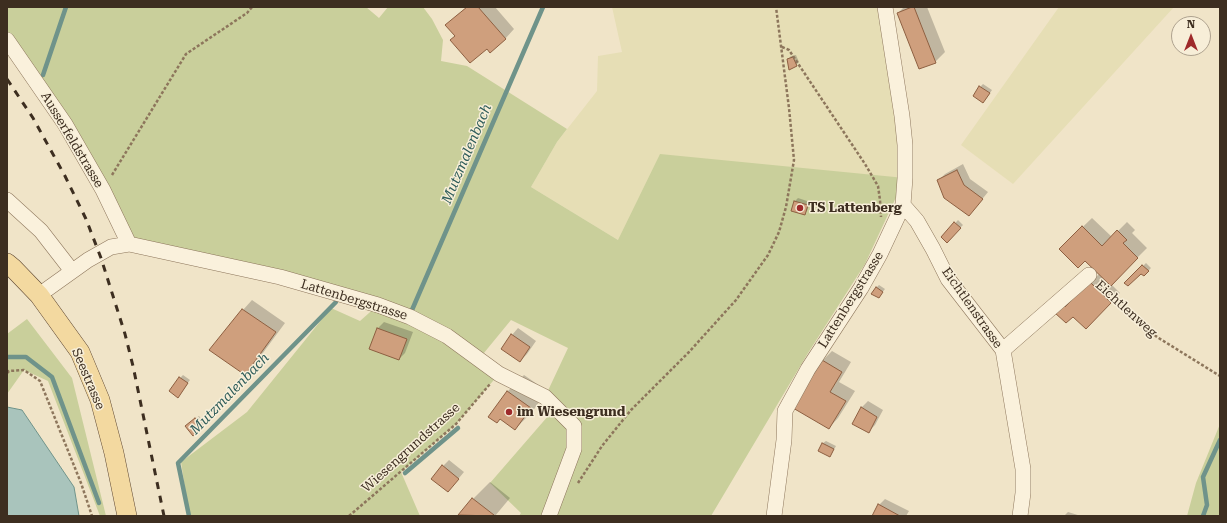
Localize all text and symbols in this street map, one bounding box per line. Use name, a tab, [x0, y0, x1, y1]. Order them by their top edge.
north arrow	[1171, 16, 1211, 56]
text: N	[1187, 18, 1195, 31]
street label: Ausserfeldstrasse	[37, 89, 107, 191]
water label: Mutzmalenbach	[438, 102, 496, 206]
place label: TS Lattenberg	[808, 200, 902, 216]
marker: TS Lattenberg	[795, 203, 805, 213]
street label: Lattenbergstrasse	[815, 249, 887, 351]
street label: Eichtlenstrasse	[938, 265, 1006, 351]
street label: Lattenbergstrasse	[299, 276, 409, 324]
street label: Eichtlenweg	[1092, 277, 1160, 341]
street label: Seestrasse	[68, 346, 108, 412]
water label: Mutzmalenbach	[187, 350, 273, 438]
street label: Wiesengrundstrasse	[359, 400, 463, 496]
place label: im Wiesengrund	[517, 404, 625, 420]
marker: im Wiesengrund	[504, 407, 514, 417]

